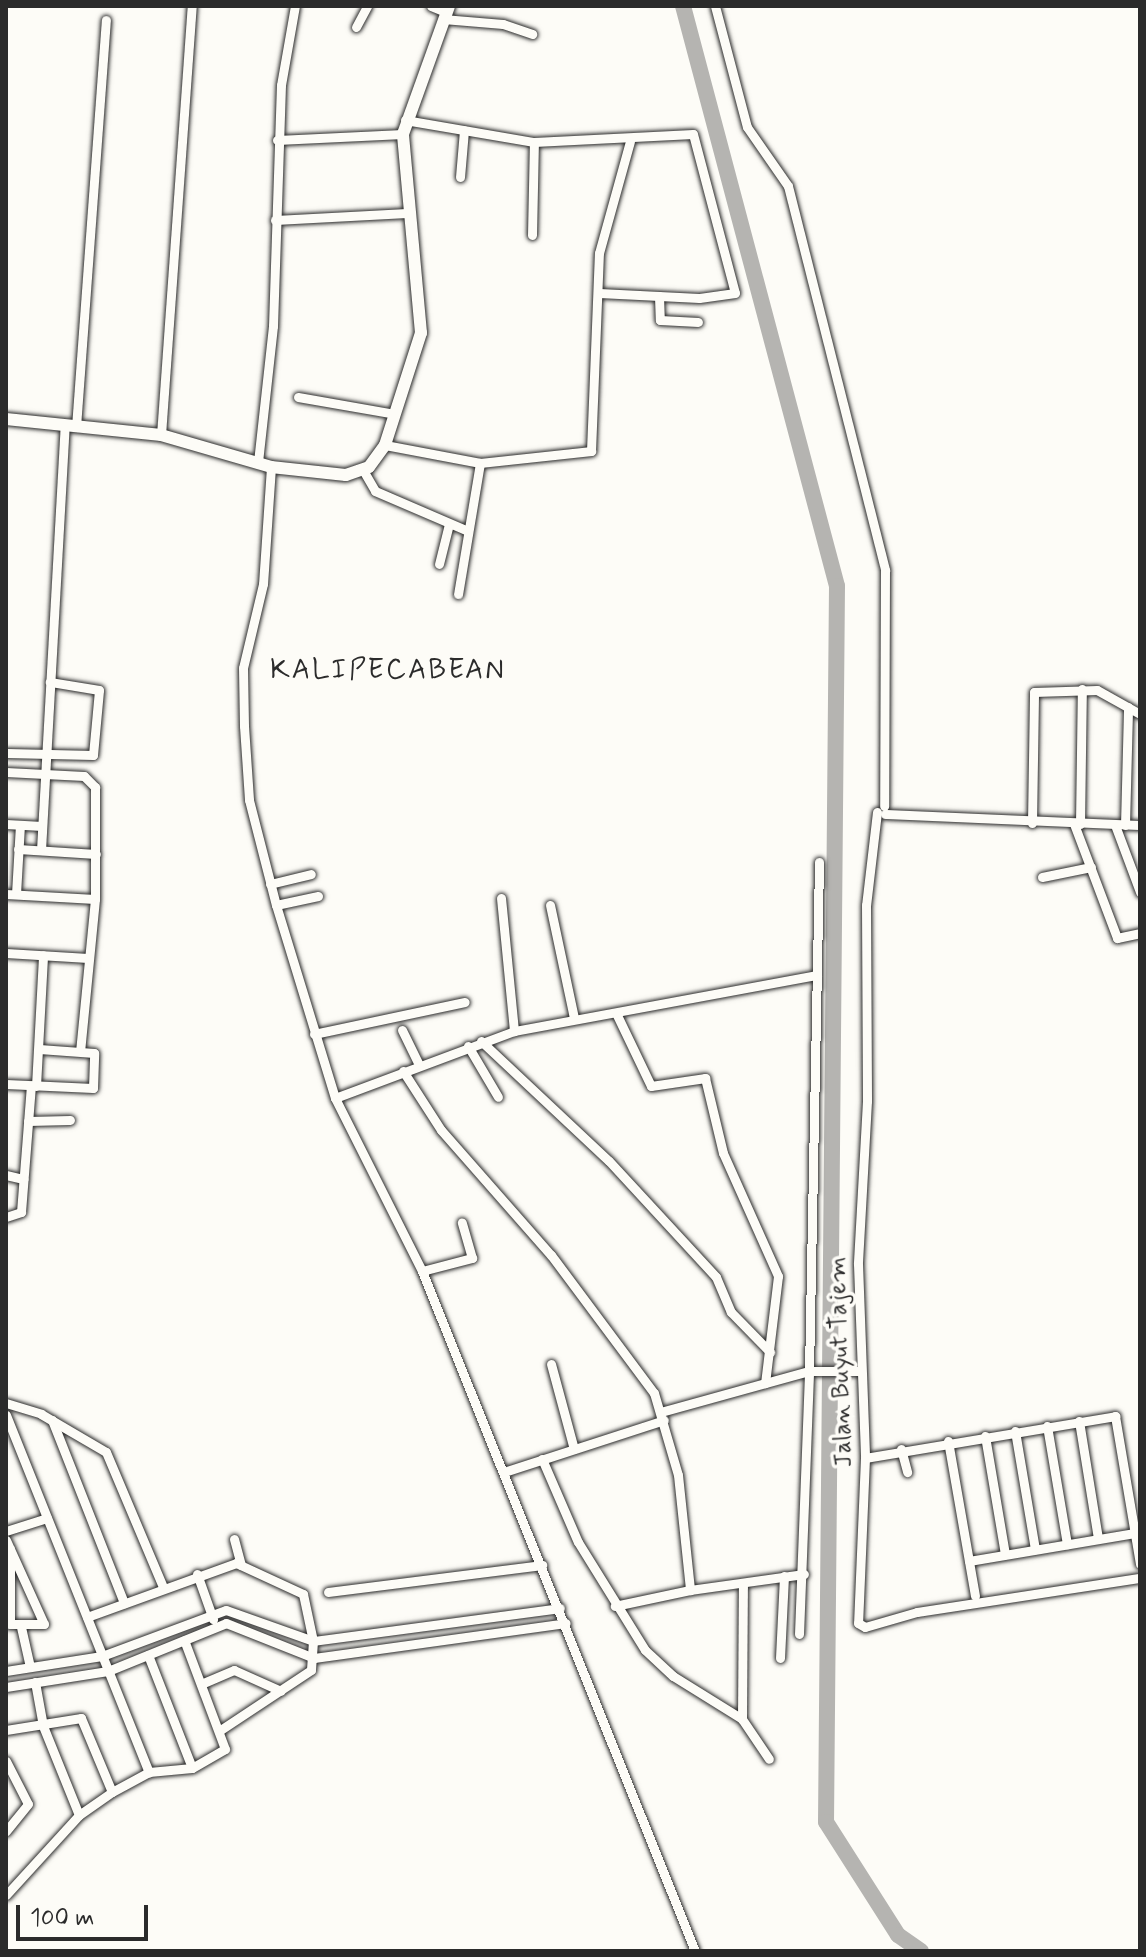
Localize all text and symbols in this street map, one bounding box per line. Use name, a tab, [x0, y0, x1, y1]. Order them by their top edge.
district label: KALIPECABEAN	[269, 654, 507, 688]
street label: Jalan Buyut Tajem	[823, 1260, 859, 1464]
scale bar	[20, 1889, 152, 1939]
text: 100 m	[30, 1903, 94, 1934]

